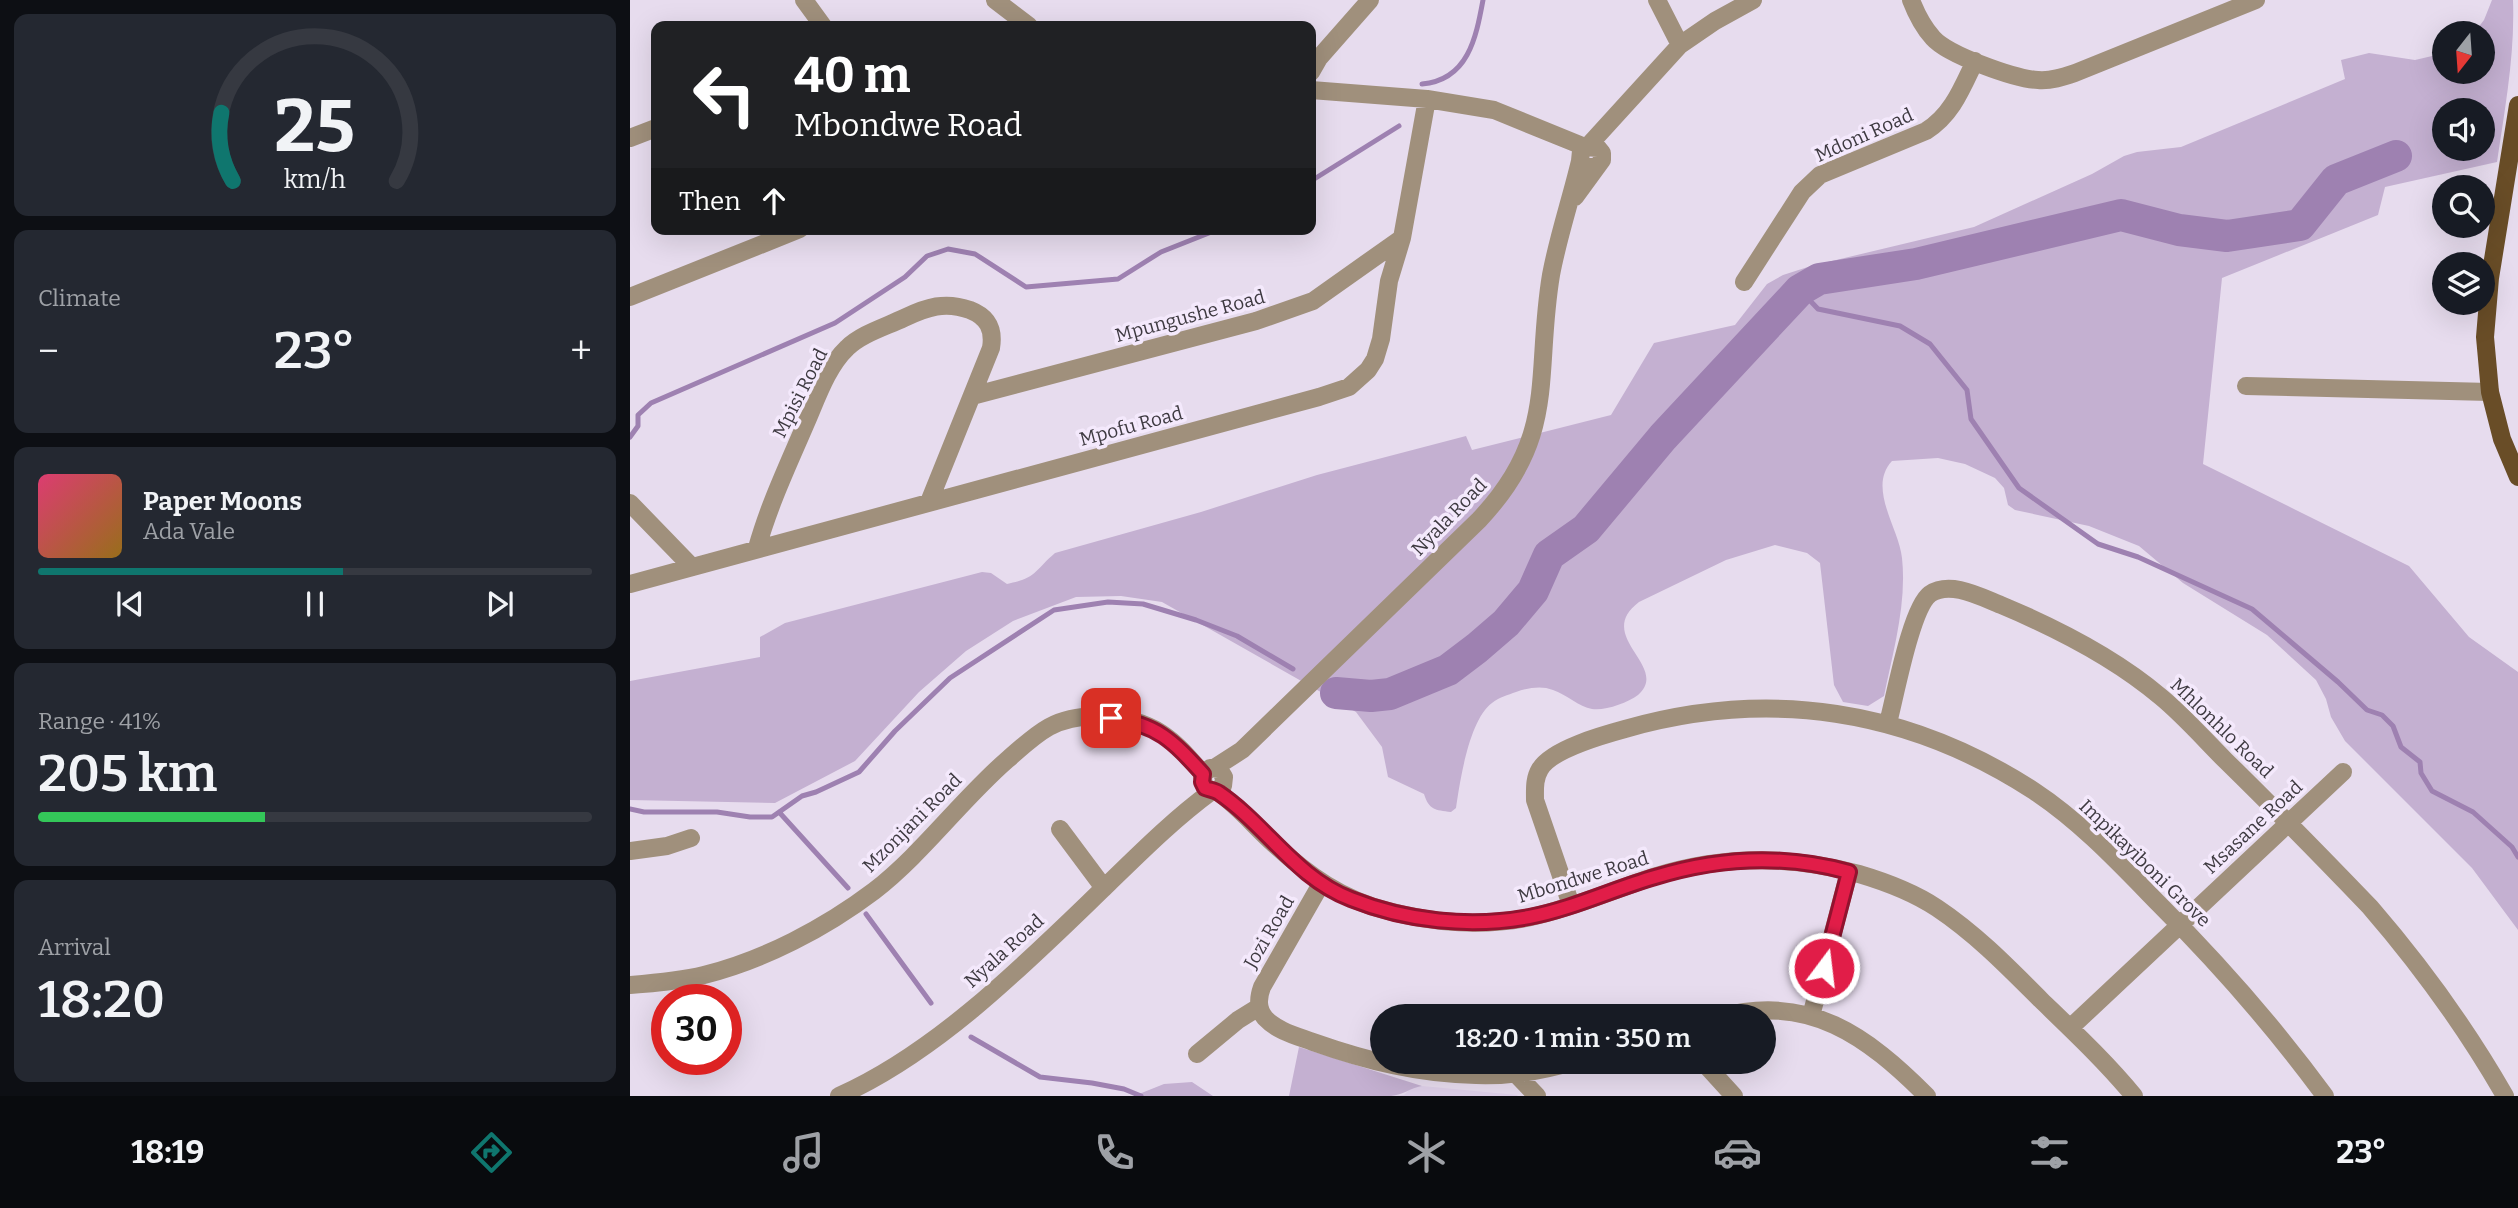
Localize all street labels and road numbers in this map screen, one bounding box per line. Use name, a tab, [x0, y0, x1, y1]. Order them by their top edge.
street label: Mdoni Road	[1811, 103, 1917, 167]
street label: Mpungushe Road	[1113, 285, 1267, 347]
street label: Mpisi Road	[768, 345, 832, 441]
street label: Mpofu Road	[1077, 401, 1185, 451]
street label: Nyala Road	[1406, 474, 1492, 560]
street label: Mhlonhlo Road	[2166, 673, 2278, 783]
street label: Mzonjani Road	[858, 769, 966, 877]
street label: Msasane Road	[2199, 775, 2307, 879]
street label: Impikayiboni Grove	[2075, 794, 2215, 932]
street label: Mbondwe Road	[1515, 846, 1651, 908]
street label: Jozi Road	[1238, 892, 1299, 973]
street label: Nyala Road	[960, 909, 1048, 993]

